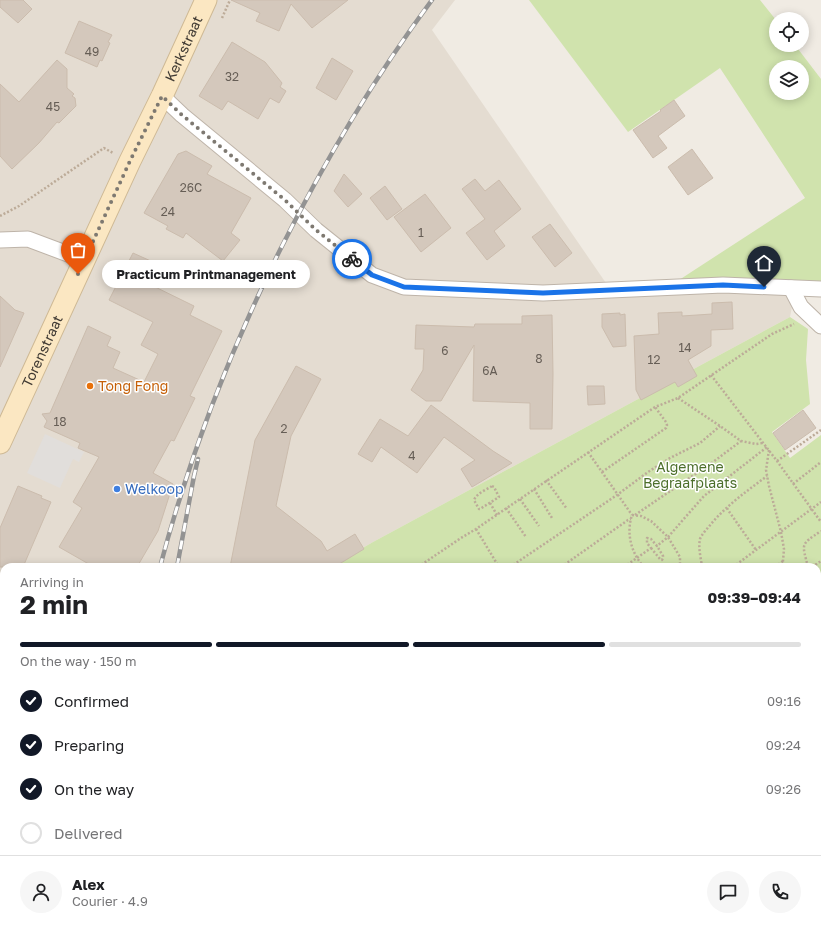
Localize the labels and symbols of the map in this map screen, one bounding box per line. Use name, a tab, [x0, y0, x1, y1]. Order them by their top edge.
street label: Kerkstraat	[161, 13, 206, 84]
house number: 49	[85, 44, 99, 59]
house number: 32	[225, 69, 239, 84]
house number: 45	[46, 99, 60, 114]
house number: 26C	[180, 180, 202, 195]
house number: 24	[161, 204, 175, 219]
house number: 1	[418, 225, 424, 240]
pin	[61, 233, 95, 274]
courier	[332, 239, 372, 279]
pin	[747, 246, 781, 287]
callout: Practicum Printmanagement	[102, 260, 310, 288]
street label: Torenstraat	[18, 312, 66, 390]
house number: 14	[678, 340, 692, 355]
house number: 6	[441, 343, 449, 358]
house number: 8	[535, 351, 543, 366]
house number: 12	[648, 352, 660, 367]
house number: 6A	[482, 363, 498, 378]
place label: Tong Fong	[98, 377, 168, 394]
marker: Tong Fong	[85, 381, 95, 391]
house number: 18	[53, 414, 67, 429]
house number: 2	[281, 421, 288, 436]
house number: 4	[408, 448, 416, 463]
park label: Algemene Begraafplaats	[643, 458, 737, 491]
place label: Welkoop	[125, 480, 184, 497]
marker: Welkoop	[112, 484, 122, 494]

